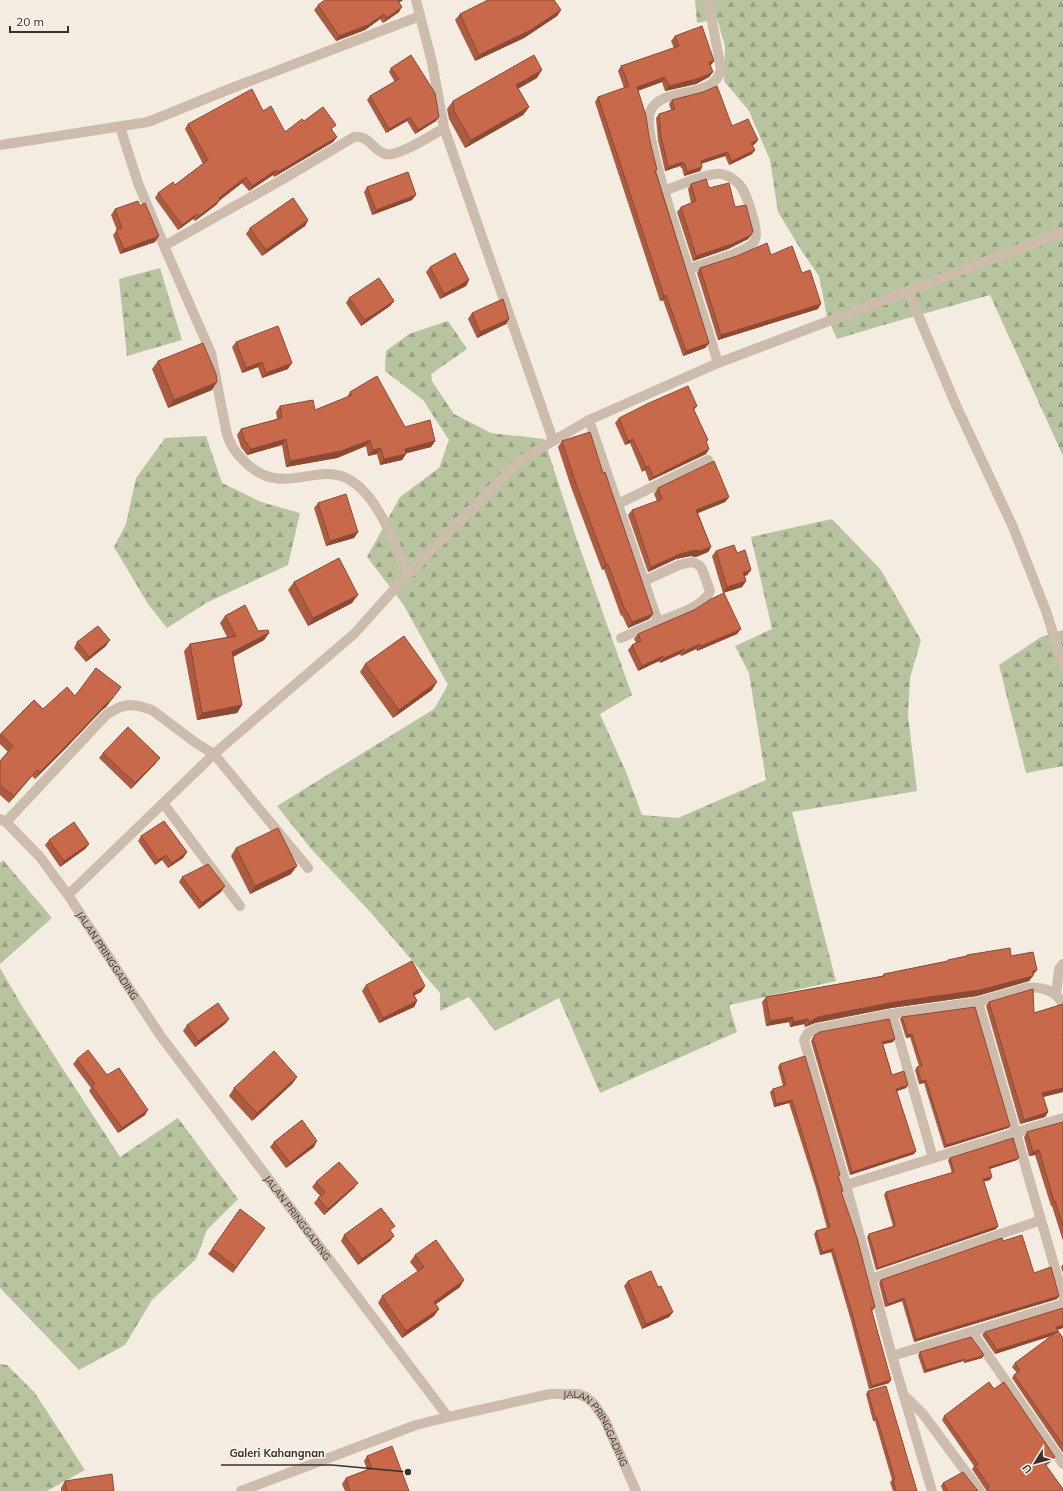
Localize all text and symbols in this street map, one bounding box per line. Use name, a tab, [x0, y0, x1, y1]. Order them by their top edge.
scale bar	[10, 8, 68, 34]
text: 20 m	[16, 14, 44, 29]
street label: JALAN PRINGGADING	[74, 908, 142, 1002]
street label: JALAN PRINGGADING	[261, 1172, 334, 1263]
street label: JALAN PRINGGADING	[563, 1388, 631, 1469]
callout: Galeri Kahangnan	[221, 1442, 332, 1465]
north arrow	[1015, 1443, 1055, 1483]
text: Galeri Kahangnan	[229, 1446, 325, 1460]
text: U	[1019, 1462, 1035, 1476]

